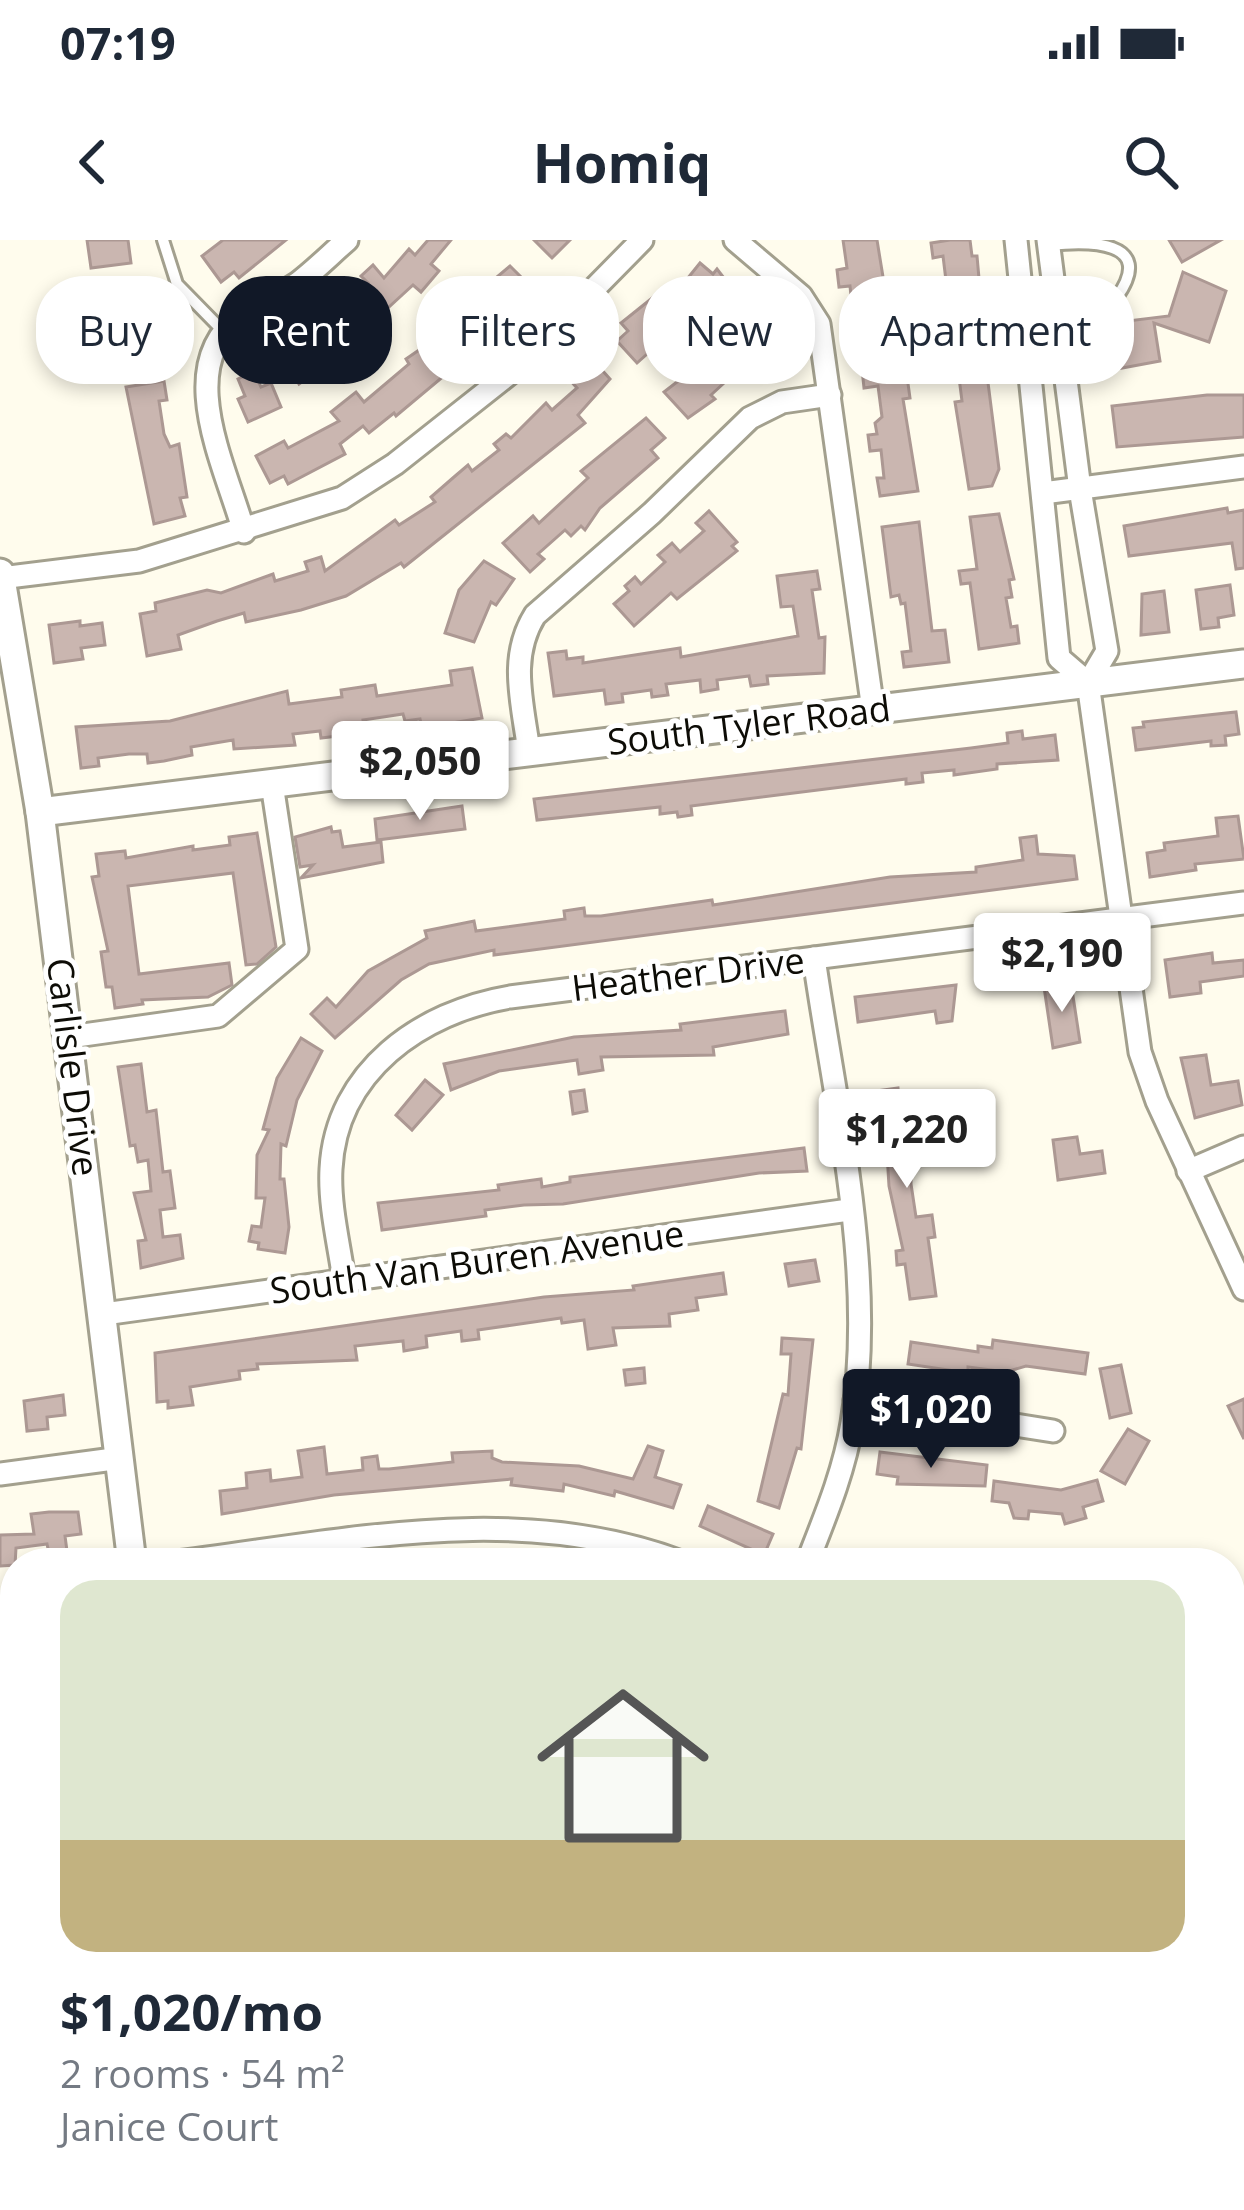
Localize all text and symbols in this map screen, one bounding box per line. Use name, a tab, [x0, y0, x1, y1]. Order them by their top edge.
text: 07:19	[60, 12, 176, 73]
text: Homiq	[533, 125, 711, 199]
icon: back	[60, 129, 126, 195]
icon: search	[1118, 129, 1184, 195]
chip: Buy	[36, 276, 194, 384]
chip: Rent	[218, 276, 392, 384]
chip: Filters	[416, 276, 619, 384]
chip: New	[643, 276, 815, 384]
chip: Apartment	[839, 276, 1134, 384]
street label: South Tyler Road	[605, 683, 893, 766]
pin: $2,050	[322, 721, 518, 823]
text: $2,050	[359, 733, 481, 786]
pin: $2,190	[964, 913, 1160, 1015]
text: $2,190	[1001, 925, 1123, 978]
street label: Heather Drive	[569, 935, 807, 1012]
street label: Carlisle Drive	[36, 955, 111, 1179]
pin: $1,220	[809, 1089, 1005, 1191]
text: $1,220	[846, 1101, 968, 1154]
street label: South Van Buren Avenue	[267, 1208, 687, 1315]
pin: $1,020	[833, 1369, 1029, 1471]
text: $1,020	[870, 1381, 992, 1434]
icon: home	[515, 1658, 731, 1874]
text: $1,020/mo	[60, 1976, 323, 2046]
text: 2 rooms · 54 m²	[60, 2046, 345, 2099]
text: Janice Court	[60, 2099, 278, 2152]

